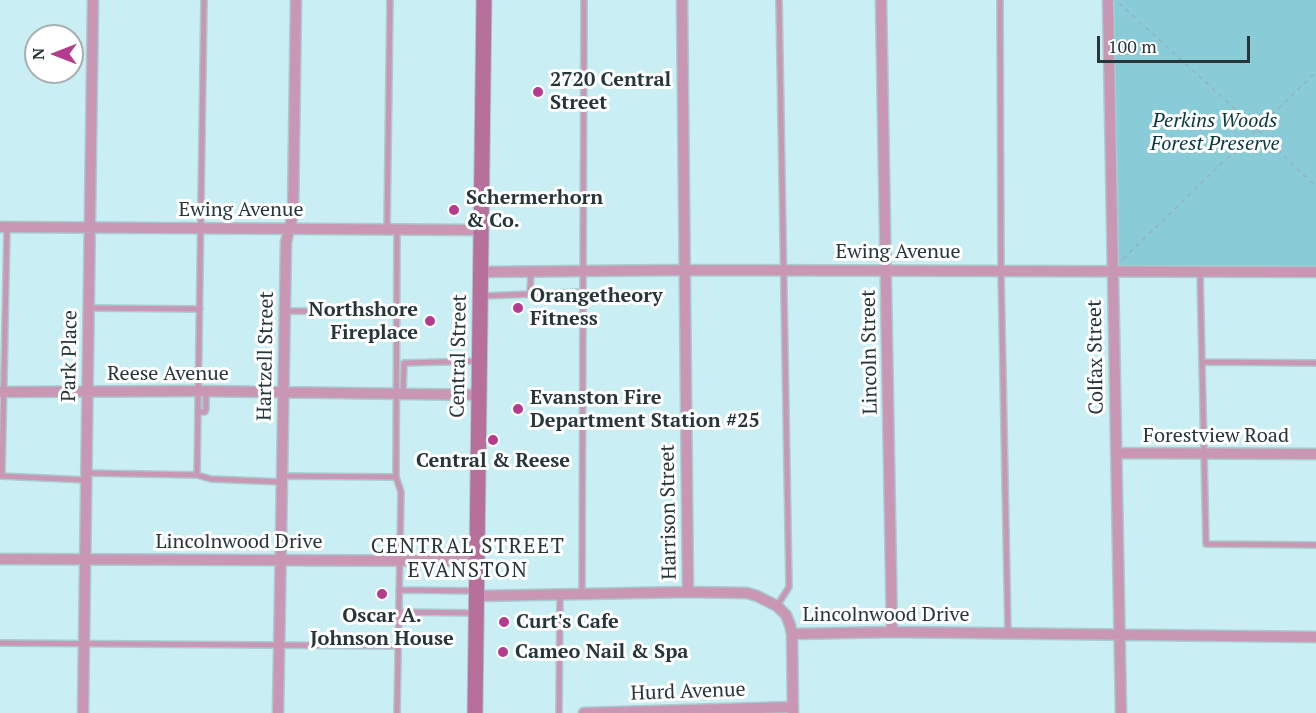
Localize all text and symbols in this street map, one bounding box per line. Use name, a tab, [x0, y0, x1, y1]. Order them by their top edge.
north arrow	[24, 24, 84, 84]
scale bar	[1100, 24, 1253, 62]
text: 100 m	[1108, 34, 1157, 58]
text: N	[27, 48, 49, 60]
place label: 2720 Central Street	[550, 68, 671, 115]
marker: 2720 Central Street	[531, 85, 545, 99]
park label: Perkins Woods Forest Preserve	[1150, 109, 1280, 156]
place label: Schermerhorn & Co.	[466, 186, 603, 233]
street label: Ewing Avenue	[179, 198, 303, 222]
marker: Schermerhorn & Co.	[447, 203, 461, 217]
street label: Ewing Avenue	[836, 240, 960, 264]
place label: Orangetheory Fitness	[530, 284, 662, 331]
street label: Lincoln Street	[857, 289, 883, 415]
street label: Hartzell Street	[253, 291, 279, 421]
street label: Central Street	[446, 294, 472, 418]
place label: Northshore Fireplace	[308, 298, 418, 345]
street label: Colfax Street	[1083, 299, 1109, 415]
marker: Orangetheory Fitness	[511, 301, 525, 315]
street label: Park Place	[57, 310, 83, 402]
marker: Northshore Fireplace	[423, 314, 437, 328]
street label: Reese Avenue	[107, 362, 229, 386]
place label: Evanston Fire Department Station #25	[530, 386, 760, 433]
marker: Evanston Fire Department Station #25	[511, 402, 525, 416]
street label: Forestview Road	[1143, 424, 1289, 448]
marker: Central & Reese	[486, 433, 500, 447]
street label: Harrison Street	[656, 444, 682, 580]
place label: Central & Reese	[416, 449, 570, 473]
street label: Lincolnwood Drive	[156, 530, 322, 554]
district label: CENTRAL STREET EVANSTON	[371, 534, 565, 584]
marker: Oscar A. Johnson House	[375, 587, 389, 601]
street label: Lincolnwood Drive	[803, 603, 969, 627]
place label: Oscar A. Johnson House	[310, 604, 454, 651]
place label: Curt's Cafe	[516, 610, 619, 634]
marker: Curt's Cafe	[497, 615, 511, 629]
place label: Cameo Nail & Spa	[515, 640, 688, 664]
marker: Cameo Nail & Spa	[496, 645, 510, 659]
street label: Hurd Avenue	[630, 678, 746, 706]

